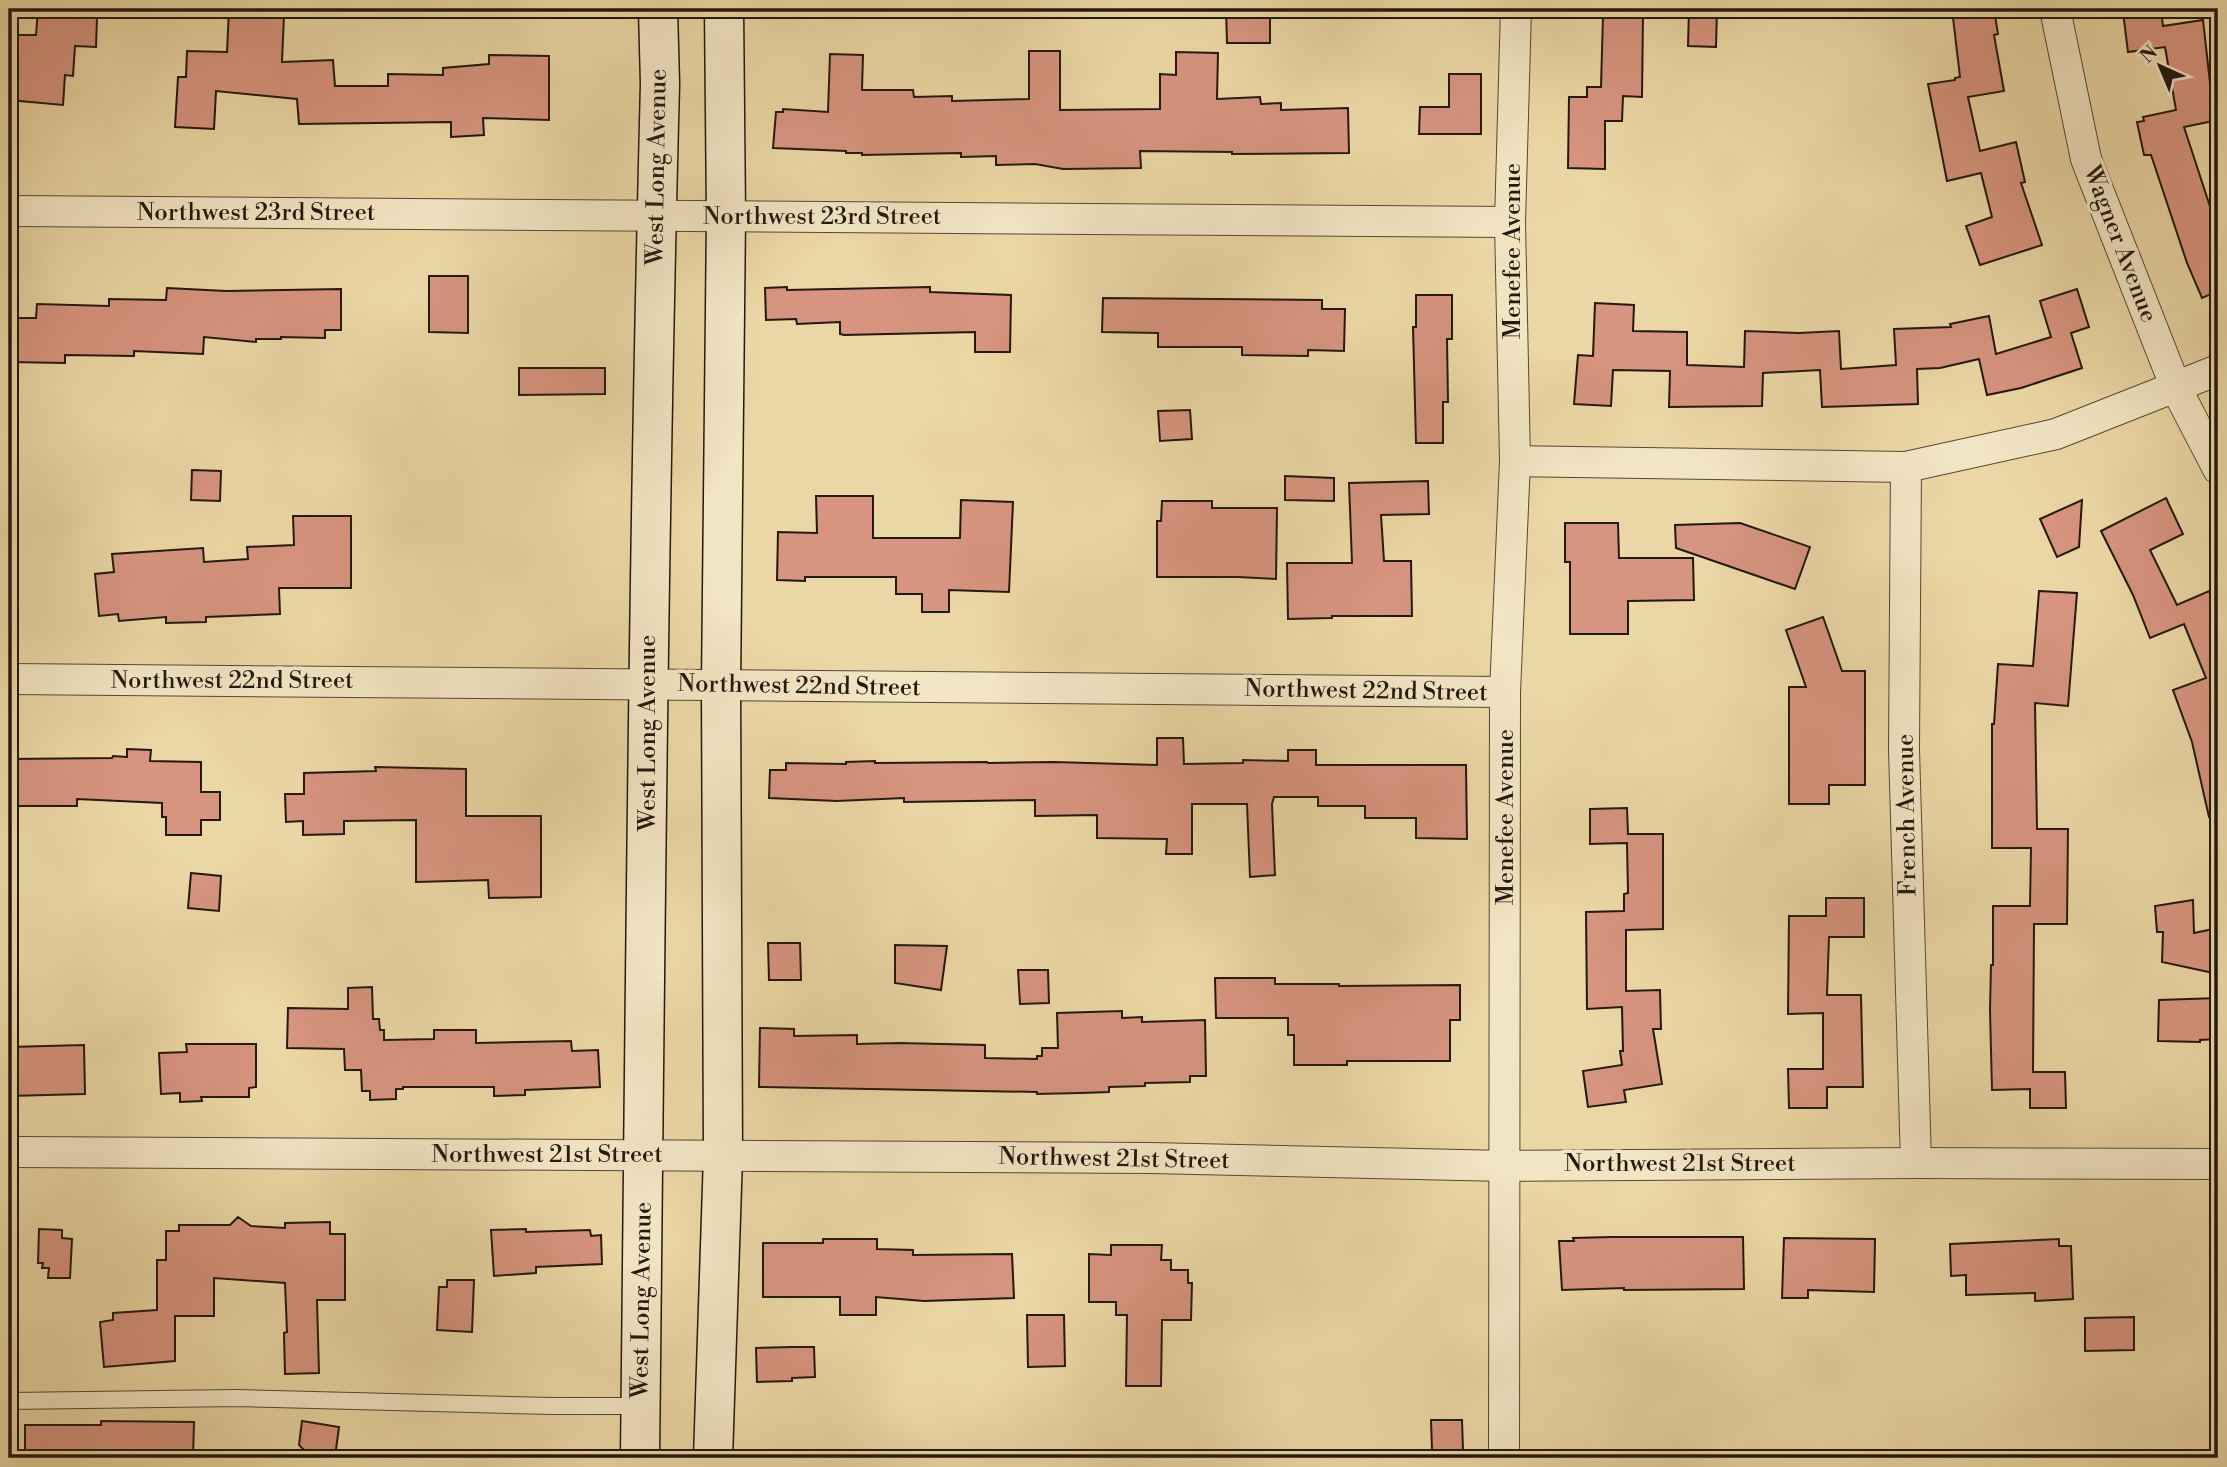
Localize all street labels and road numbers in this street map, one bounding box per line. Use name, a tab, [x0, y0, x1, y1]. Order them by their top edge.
street label: West Long Avenue	[640, 68, 674, 267]
street label: Wagner Avenue	[2076, 160, 2164, 327]
street label: Menefee Avenue	[1498, 163, 1528, 339]
street label: Northwest 23rd Street	[137, 198, 376, 228]
street label: Northwest 23rd Street	[703, 202, 942, 232]
street label: West Long Avenue	[633, 635, 663, 832]
street label: Northwest 22nd Street	[110, 666, 354, 696]
street label: Northwest 22nd Street	[677, 669, 921, 703]
street label: Northwest 22nd Street	[1244, 674, 1488, 708]
street label: Menefee Avenue	[1491, 729, 1521, 905]
street label: French Avenue	[1891, 734, 1923, 896]
street label: Northwest 21st Street	[431, 1140, 663, 1170]
street label: Northwest 21st Street	[998, 1142, 1230, 1176]
street label: Northwest 21st Street	[1564, 1149, 1796, 1179]
street label: West Long Avenue	[625, 1201, 659, 1400]

